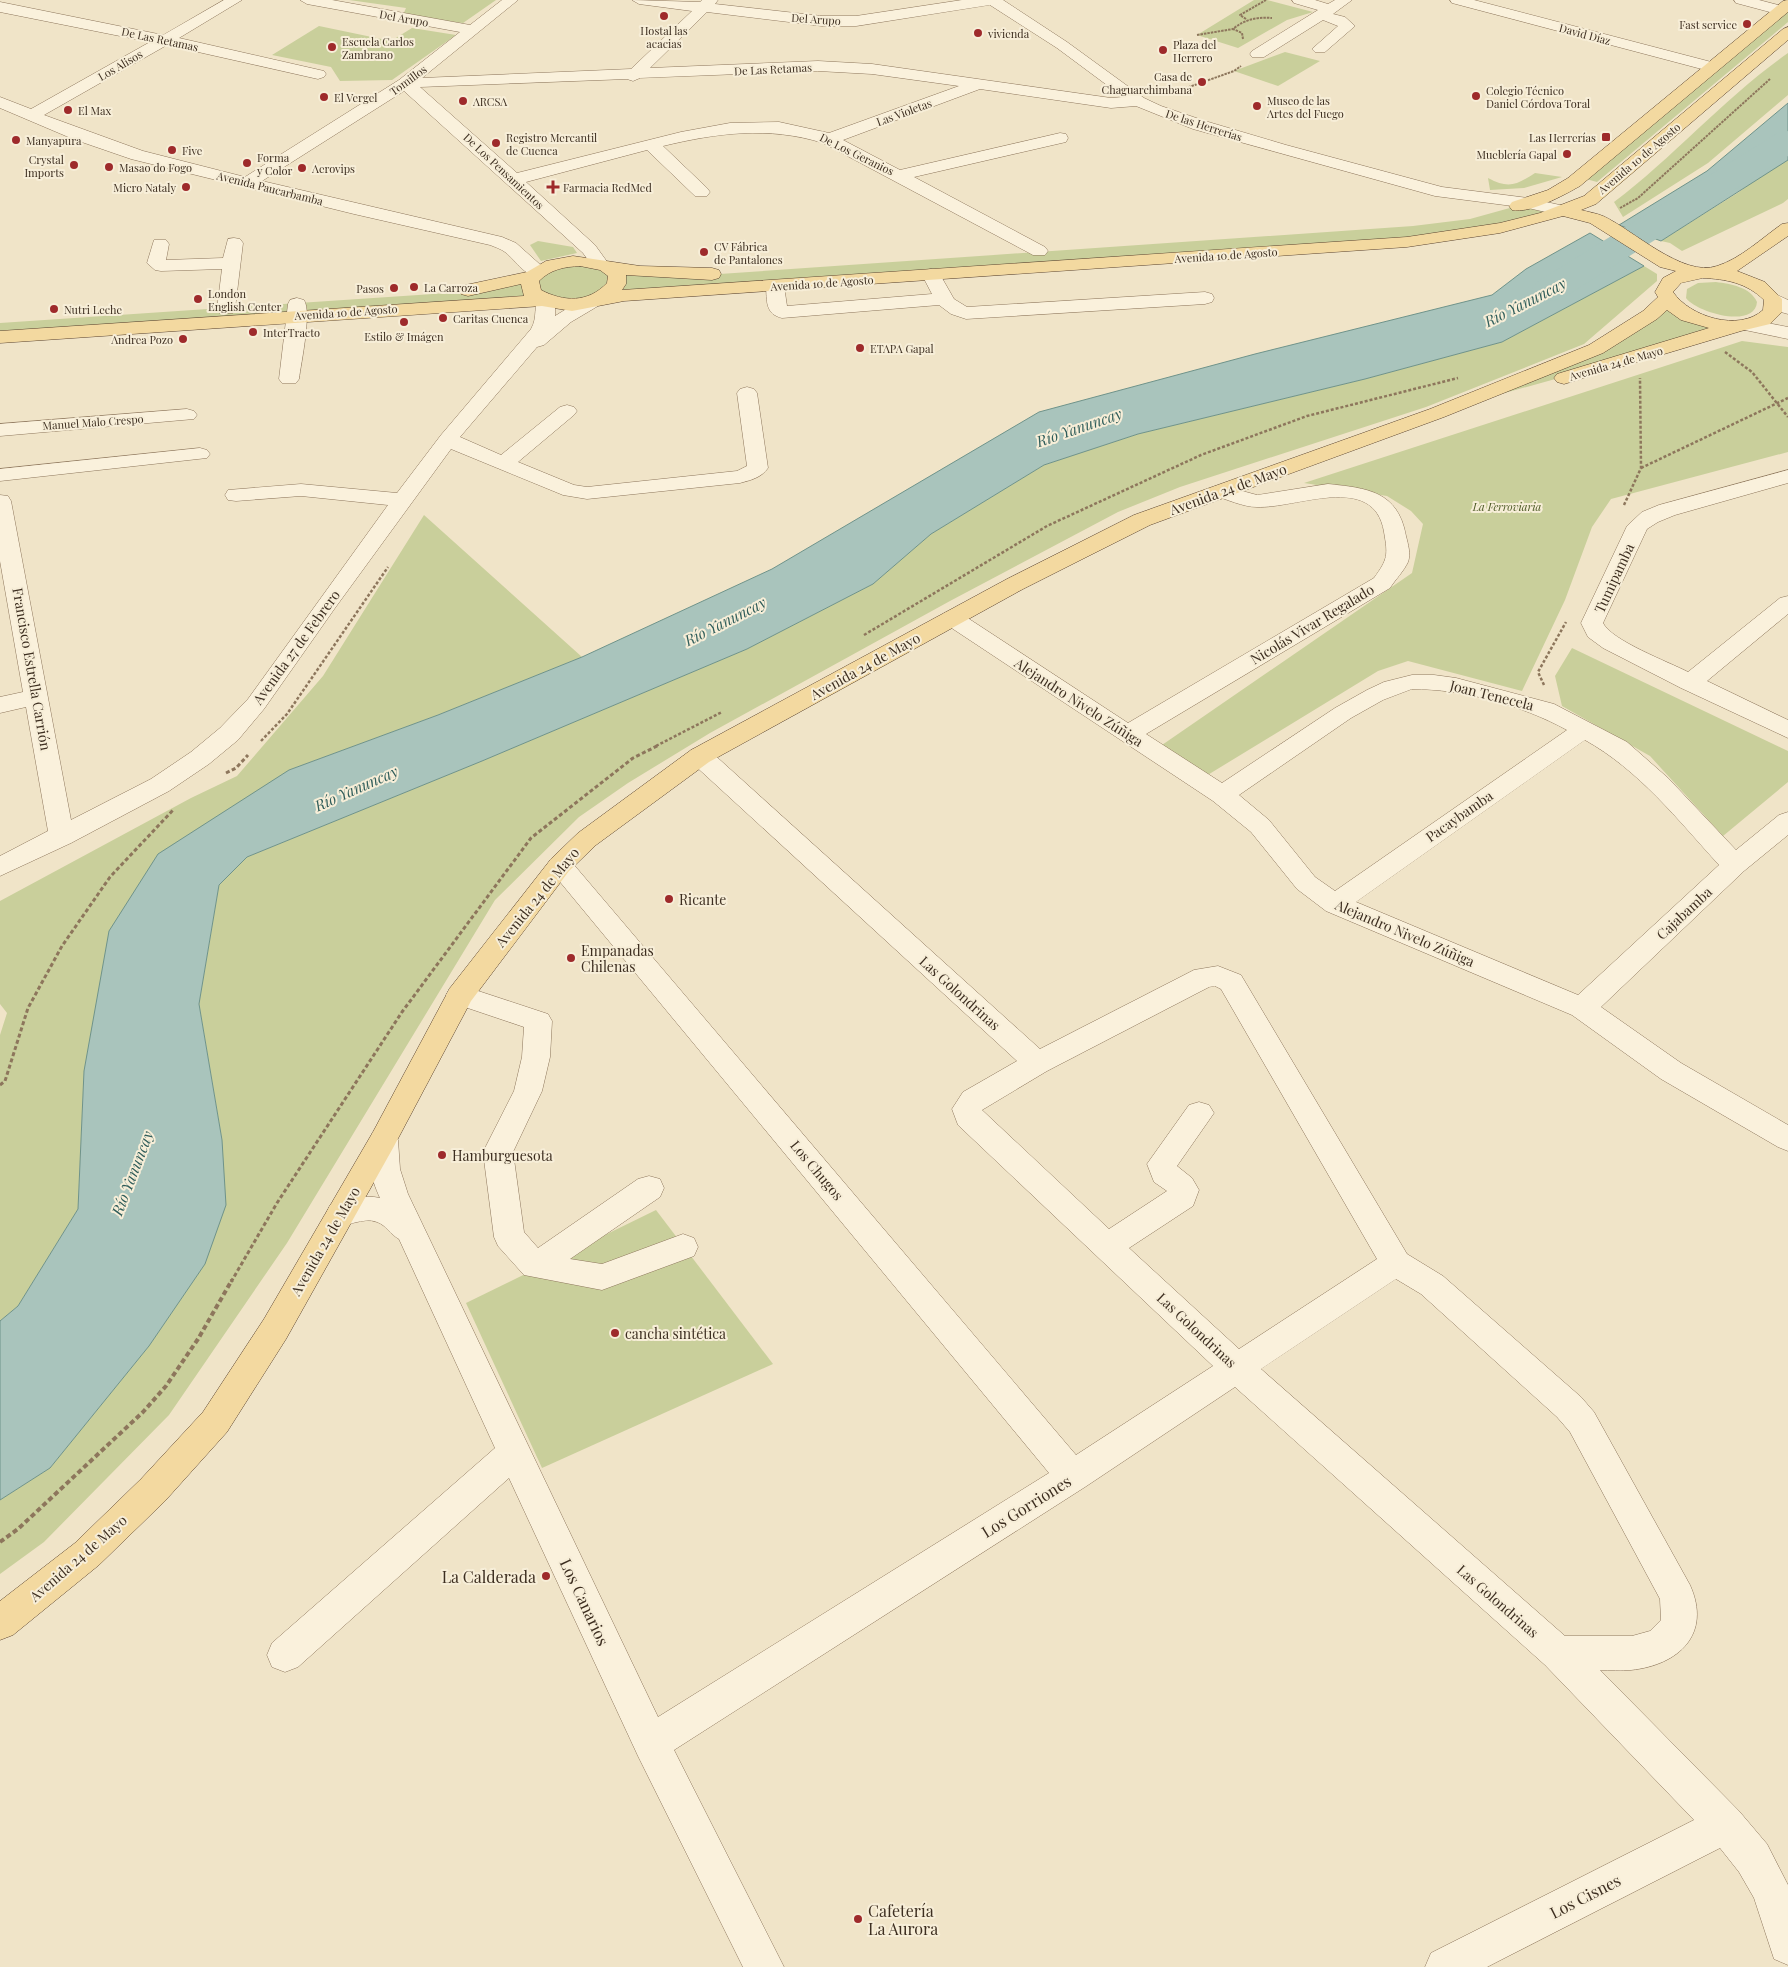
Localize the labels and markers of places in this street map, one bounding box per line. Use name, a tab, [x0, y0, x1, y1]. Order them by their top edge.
marker: Hostal las acacias	[658, 10, 670, 22]
place label: Fast service	[1679, 17, 1737, 32]
marker: Fast service	[1741, 18, 1753, 30]
place label: Hostal las acacias	[640, 23, 688, 51]
place label: vivienda	[987, 26, 1030, 41]
marker: vivienda	[972, 27, 984, 39]
place label: Escuela Carlos Zambrano	[342, 34, 414, 62]
place label: Plaza del Herrero	[1173, 37, 1216, 65]
marker: Escuela Carlos Zambrano	[326, 41, 338, 53]
marker: Plaza del Herrero	[1157, 44, 1169, 56]
place label: Casa de Chaguarchimbana	[1102, 69, 1193, 97]
marker: Casa de Chaguarchimbana	[1196, 76, 1208, 88]
place label: Colegio Técnico Daniel Córdova Toral	[1486, 83, 1590, 111]
place label: El Vergel	[334, 90, 377, 105]
marker: Colegio Técnico Daniel Córdova Toral	[1470, 90, 1482, 102]
marker: El Vergel	[318, 91, 330, 103]
place label: Museo de las Artes del Fuego	[1266, 93, 1344, 121]
place label: ARCSA	[472, 94, 507, 109]
marker: ARCSA	[457, 95, 469, 107]
marker: Museo de las Artes del Fuego	[1251, 100, 1263, 112]
place label: El Max	[78, 103, 112, 118]
marker: El Max	[62, 104, 74, 116]
place label: Registro Mercantil de Cuenca	[506, 130, 597, 158]
place label: Las Herrerías	[1529, 130, 1596, 145]
marker: Las Herrerías	[1600, 131, 1612, 143]
place label: Manyapura	[26, 133, 82, 148]
marker: Manyapura	[10, 134, 22, 146]
marker: Registro Mercantil de Cuenca	[490, 137, 502, 149]
place label: Five	[182, 143, 203, 158]
marker: Five	[166, 144, 178, 156]
place label: Mueblería Gapal	[1477, 147, 1557, 162]
marker: Mueblería Gapal	[1561, 148, 1573, 160]
place label: Forma y Color	[256, 150, 293, 178]
place label: Crystal Imports	[24, 152, 64, 180]
marker: Forma y Color	[241, 157, 253, 169]
marker: Crystal Imports	[68, 159, 80, 171]
place label: Masao do Fogo	[119, 160, 192, 175]
marker: Masao do Fogo	[103, 161, 115, 173]
place label: Aerovips	[311, 161, 355, 176]
marker: Aerovips	[296, 162, 308, 174]
place label: Micro Nataly	[113, 180, 176, 195]
place label: Farmacia RedMed	[563, 180, 652, 195]
marker: Micro Nataly	[180, 181, 192, 193]
marker: Farmacia RedMed	[547, 181, 559, 193]
place label: CV Fábrica de Pantalones	[714, 239, 783, 267]
marker: CV Fábrica de Pantalones	[698, 246, 710, 258]
place label: La Carroza	[424, 280, 478, 295]
place label: Pasos	[356, 281, 384, 296]
marker: La Carroza	[408, 281, 420, 293]
marker: Pasos	[388, 282, 400, 294]
place label: London English Center	[208, 286, 282, 314]
marker: London English Center	[192, 293, 204, 305]
place label: Nutri Leche	[64, 302, 123, 317]
marker: Nutri Leche	[48, 303, 60, 315]
place label: Caritas Cuenca	[453, 311, 529, 326]
marker: Caritas Cuenca	[437, 312, 449, 324]
marker: Estilo & Imágen	[398, 316, 410, 328]
place label: InterTracto	[263, 325, 320, 340]
marker: InterTracto	[247, 326, 259, 338]
place label: Estilo & Imágen	[364, 329, 444, 344]
place label: Andrea Pozo	[110, 332, 173, 347]
marker: Andrea Pozo	[177, 333, 189, 345]
place label: ETAPA Gapal	[870, 341, 934, 356]
marker: ETAPA Gapal	[854, 342, 866, 354]
place label: Ricante	[679, 890, 726, 909]
marker: Ricante	[663, 893, 675, 905]
place label: Empanadas Chilenas	[581, 941, 654, 976]
marker: Empanadas Chilenas	[565, 952, 577, 964]
place label: Hamburguesota	[452, 1146, 553, 1165]
marker: Hamburguesota	[436, 1149, 448, 1161]
place label: cancha sintética	[625, 1324, 726, 1343]
marker: cancha sintética	[609, 1327, 621, 1339]
place label: La Calderada	[442, 1566, 536, 1587]
marker: La Calderada	[540, 1570, 552, 1582]
place label: Cafetería La Aurora	[868, 1900, 938, 1939]
marker: Cafetería La Aurora	[852, 1913, 864, 1925]

